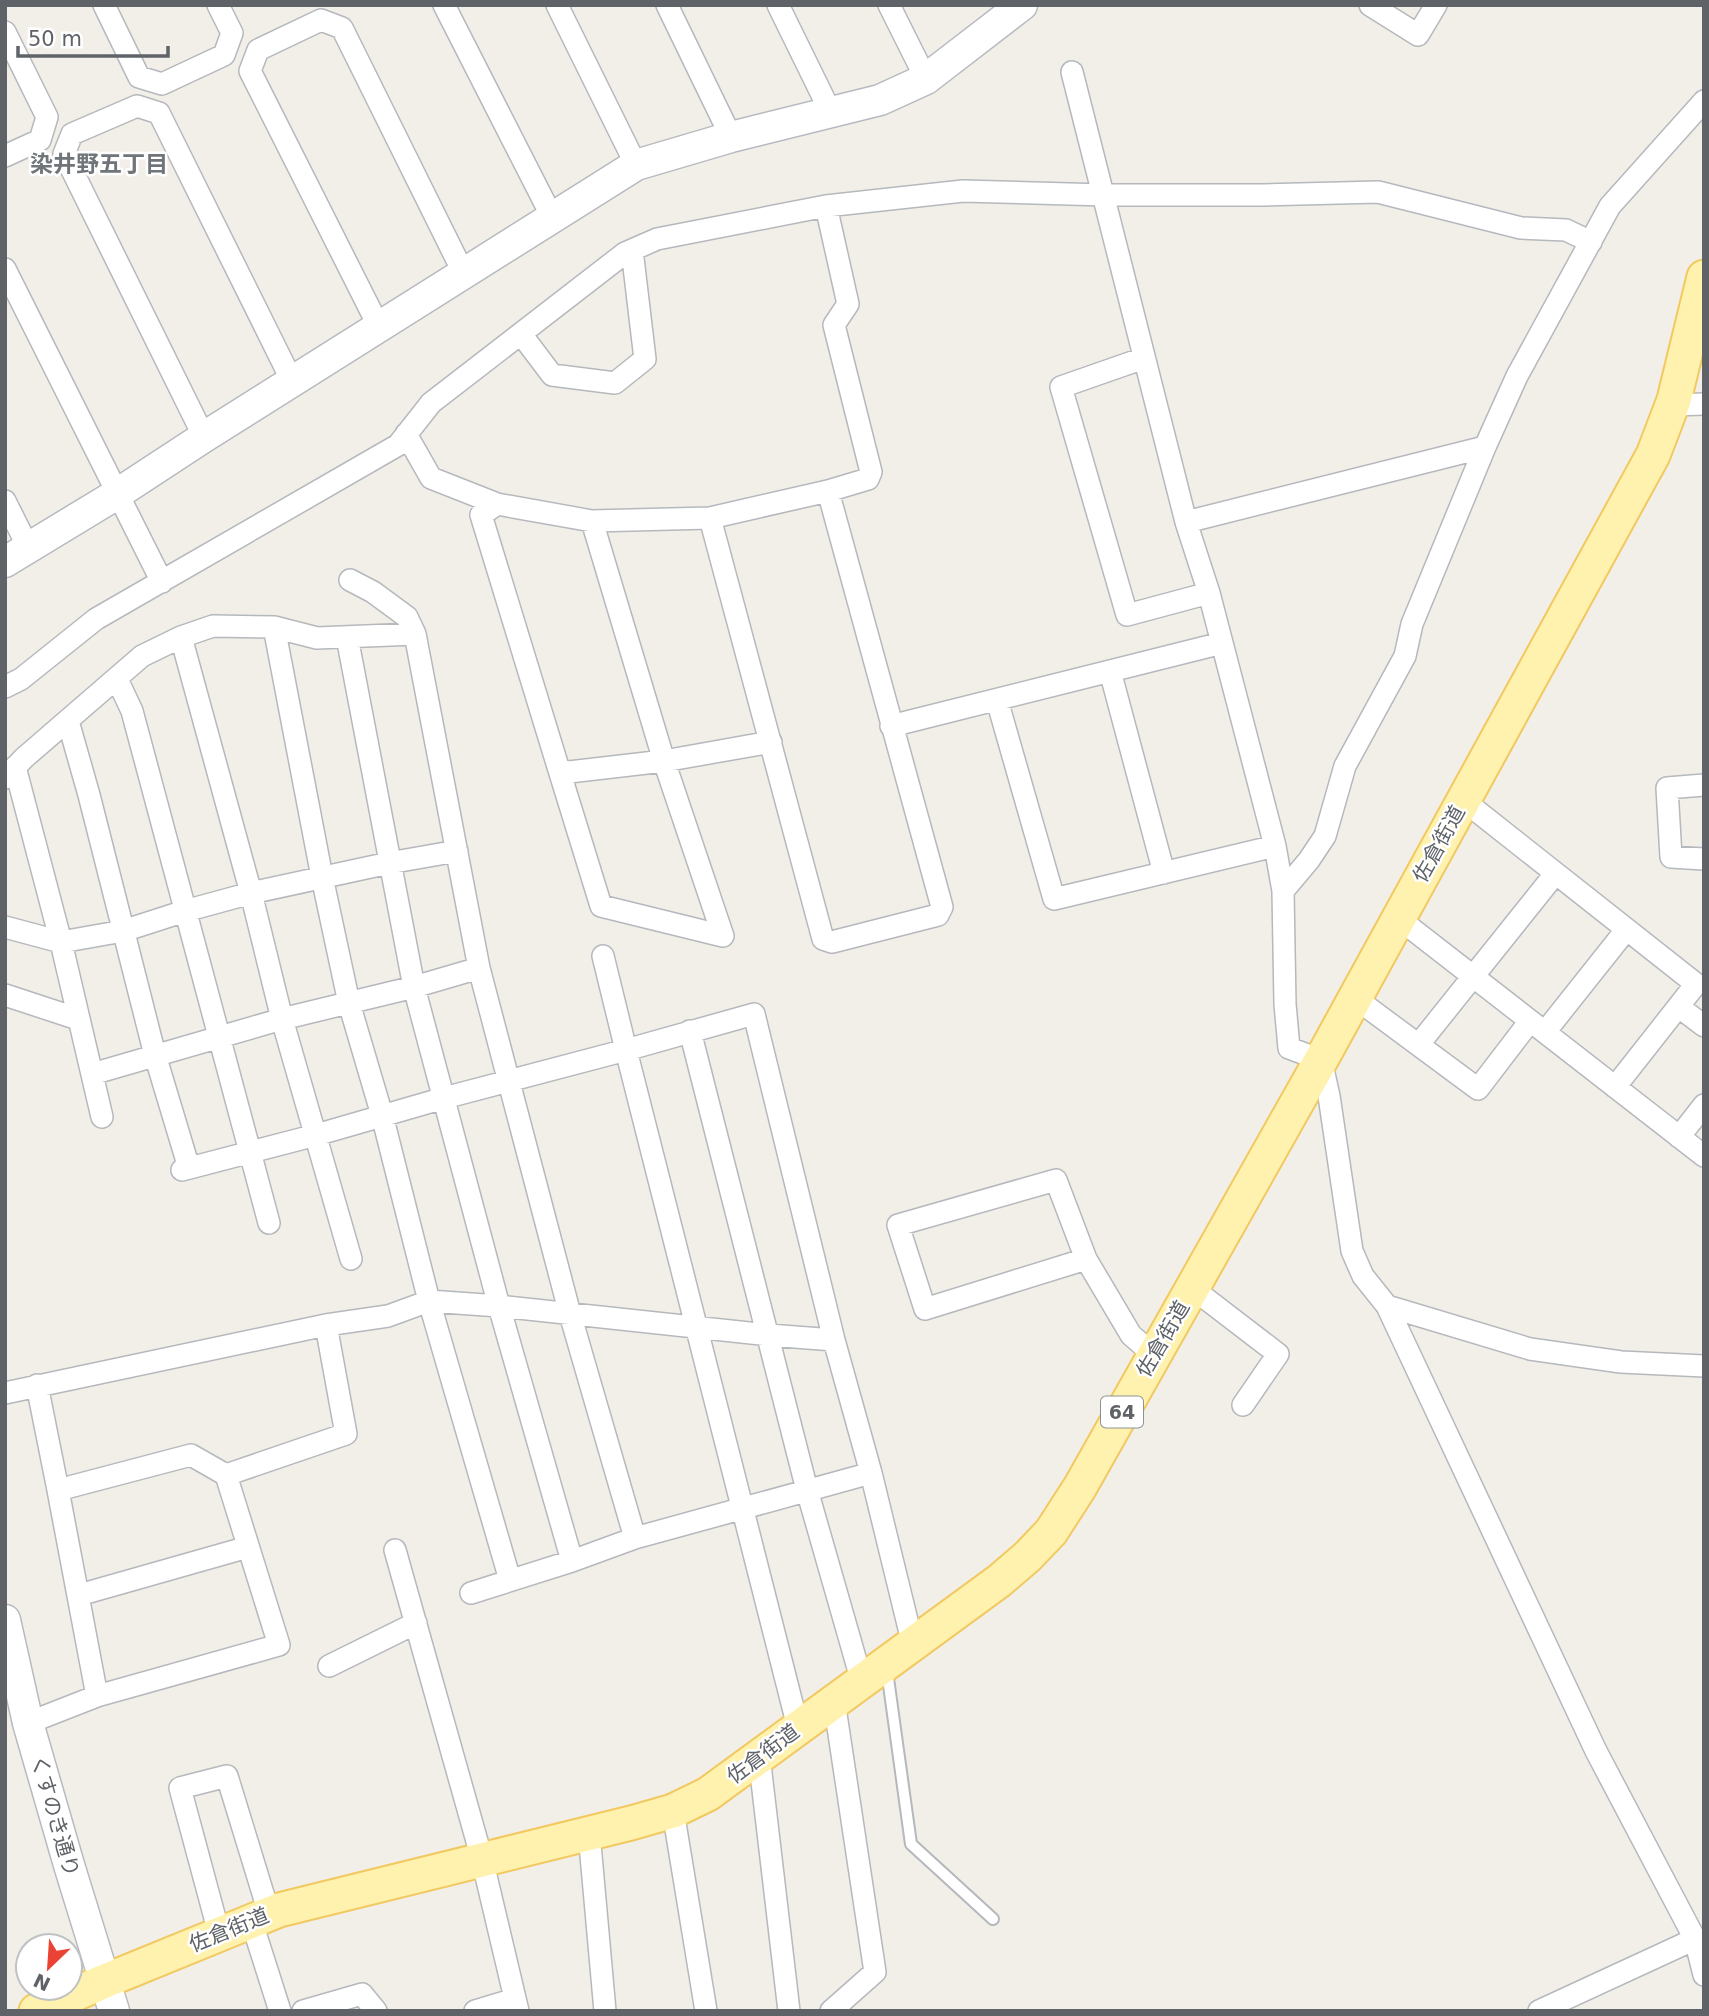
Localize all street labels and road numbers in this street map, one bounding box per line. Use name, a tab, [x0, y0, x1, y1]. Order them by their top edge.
street label: 佐倉街道	[1408, 801, 1470, 887]
street label: 佐倉街道	[1132, 1297, 1194, 1381]
road number: 64	[1101, 1396, 1143, 1428]
street label: 佐倉街道	[722, 1719, 804, 1789]
street label: くすのき通り	[26, 1752, 84, 1880]
street label: 佐倉街道	[186, 1903, 272, 1957]

